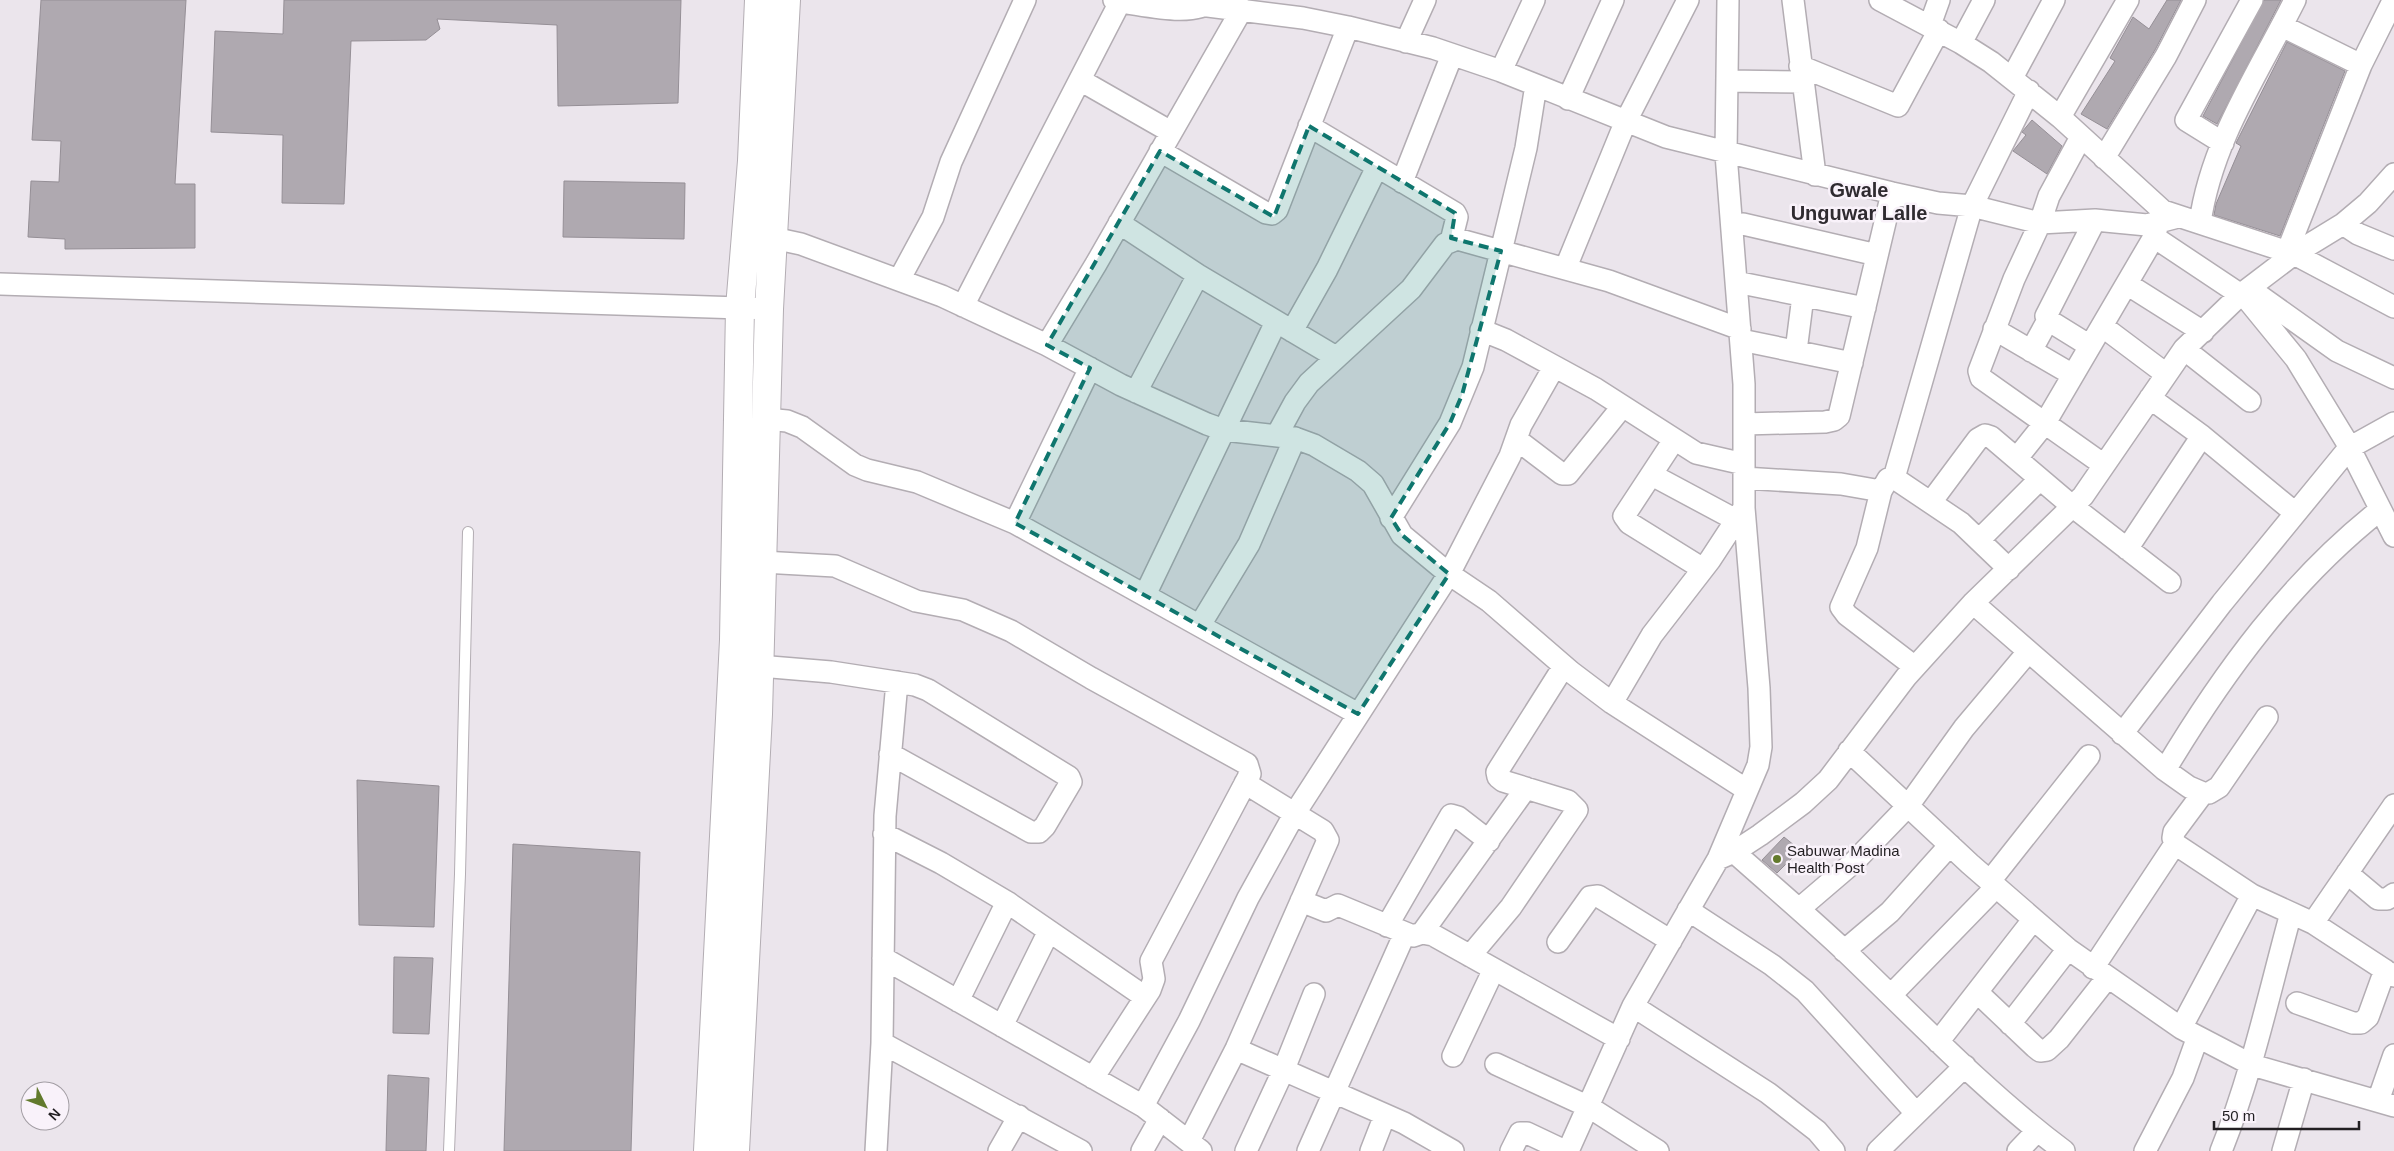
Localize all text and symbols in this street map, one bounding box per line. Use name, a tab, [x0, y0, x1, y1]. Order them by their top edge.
district label: Gwale Unguwar Lalle	[1791, 179, 1927, 224]
place label: Sabuwar Madina Health Post	[1787, 842, 1900, 876]
marker: Sabuwar Madina Health Post	[1771, 853, 1783, 865]
north arrow	[20, 1081, 70, 1131]
scale bar	[2214, 1098, 2359, 1130]
text: N	[45, 1106, 64, 1124]
text: 50 m	[2222, 1107, 2255, 1124]

